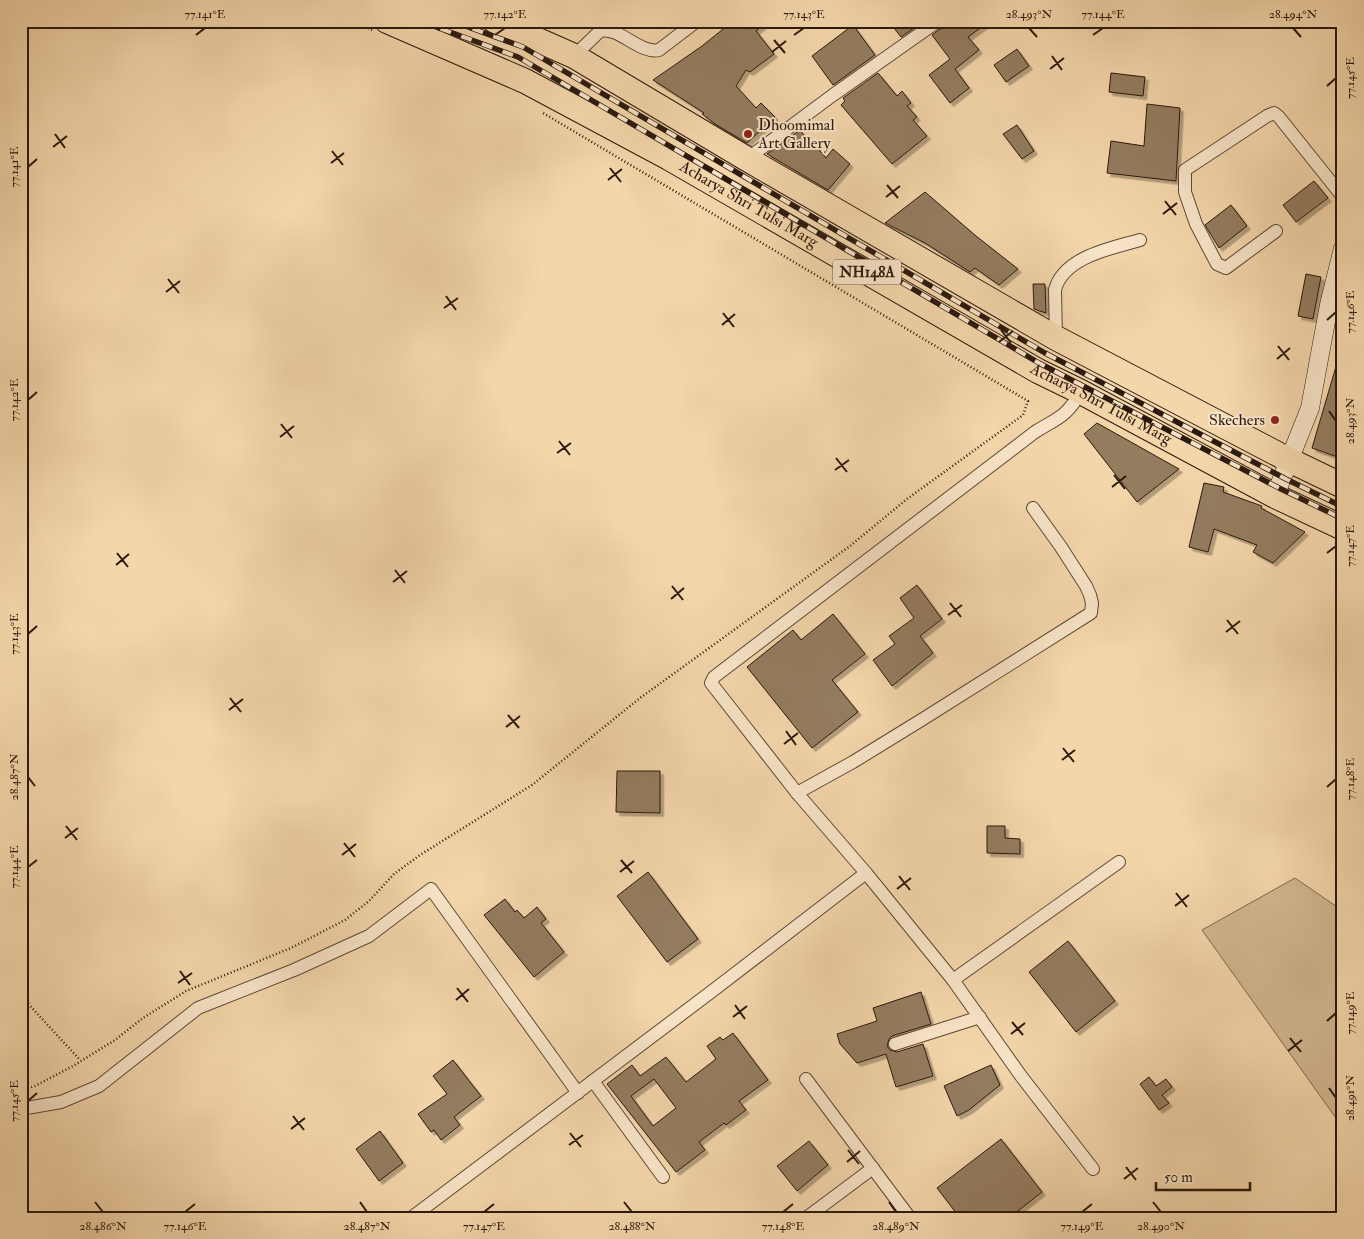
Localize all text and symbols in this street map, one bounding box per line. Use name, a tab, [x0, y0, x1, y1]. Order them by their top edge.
text: 77.141°E	[185, 7, 226, 22]
text: 77.142°E	[484, 7, 527, 22]
text: 77.143°E	[783, 7, 825, 22]
text: 28.493°N	[1006, 7, 1052, 22]
text: 77.144°E	[1081, 7, 1125, 22]
text: 28.494°N	[1269, 7, 1317, 22]
text: 77.145°E	[1343, 57, 1358, 99]
place label: Dhoomimal Art Gallery	[757, 115, 835, 153]
marker: Dhoomimal Art Gallery	[742, 128, 754, 140]
text: 77.141°E	[7, 146, 22, 188]
street label: Acharya Shri Tulsi Marg	[675, 156, 823, 253]
road number: NH148A	[833, 260, 901, 284]
text: 77.146°E	[1343, 290, 1358, 333]
street label: Acharya Shri Tulsi Marg	[1026, 358, 1176, 449]
text: 77.142°E	[7, 378, 22, 421]
text: 28.493°N	[1343, 398, 1358, 444]
place label: Skechers	[1209, 410, 1265, 430]
marker: Skechers	[1269, 414, 1281, 426]
text: 77.147°E	[1343, 525, 1358, 567]
text: 77.143°E	[7, 613, 22, 655]
text: 28.487°N	[7, 753, 22, 800]
text: 77.148°E	[1343, 757, 1358, 800]
text: 77.144°E	[7, 845, 22, 889]
text: 77.149°E	[1343, 991, 1358, 1034]
text: 28.491°N	[1343, 1075, 1358, 1121]
text: 77.145°E	[7, 1080, 22, 1122]
scale bar	[1156, 1159, 1250, 1191]
text: 50 m	[1164, 1168, 1193, 1187]
text: 28.486°N	[79, 1219, 127, 1234]
text: 77.146°E	[164, 1219, 207, 1234]
text: 28.487°N	[344, 1219, 391, 1234]
text: 77.147°E	[463, 1219, 505, 1234]
text: 28.488°N	[609, 1219, 656, 1234]
text: 77.148°E	[762, 1219, 805, 1234]
text: 28.489°N	[872, 1219, 920, 1234]
text: 77.149°E	[1061, 1219, 1104, 1234]
text: 28.490°N	[1137, 1219, 1185, 1234]

